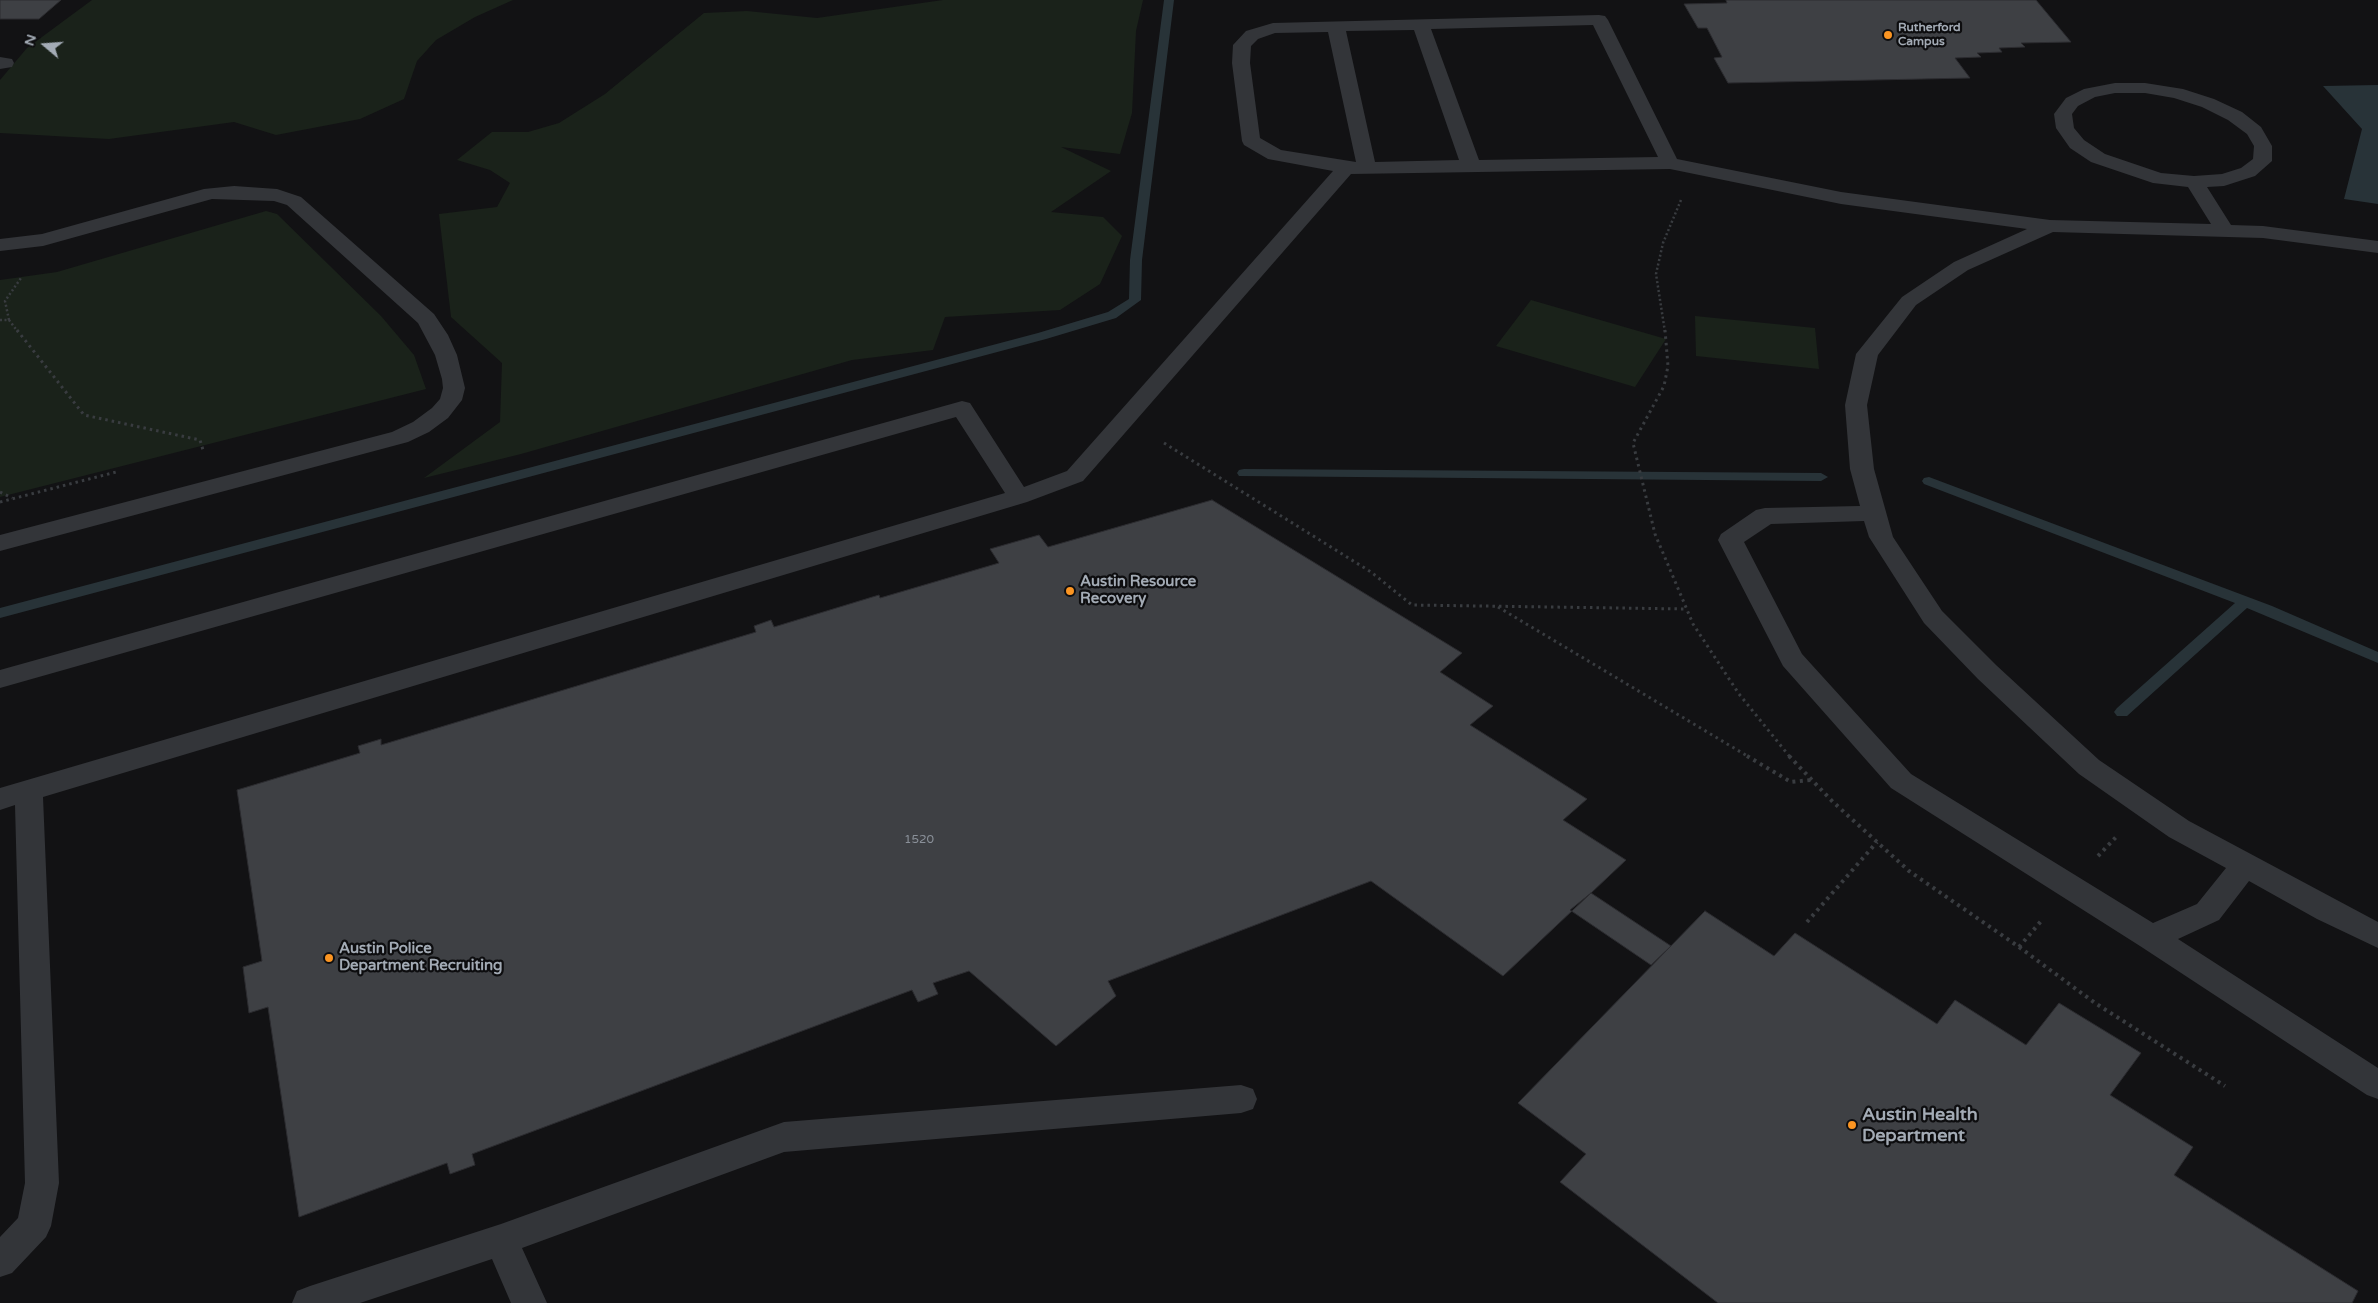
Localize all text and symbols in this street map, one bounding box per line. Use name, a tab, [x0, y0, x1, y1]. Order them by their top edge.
north arrow	[20, 20, 70, 70]
place label: Rutherford Campus	[1898, 21, 1961, 49]
marker: Rutherford Campus	[1882, 29, 1894, 41]
text: N	[20, 32, 40, 48]
place label: Austin Resource Recovery	[1080, 573, 1196, 608]
marker: Austin Resource Recovery	[1064, 585, 1076, 597]
house number: 1520	[904, 833, 934, 847]
place label: Austin Police Department Recruiting	[339, 940, 503, 975]
marker: Austin Police Department Recruiting	[323, 952, 335, 964]
place label: Austin Health Department	[1862, 1104, 1978, 1146]
marker: Austin Health Department	[1846, 1119, 1858, 1131]

